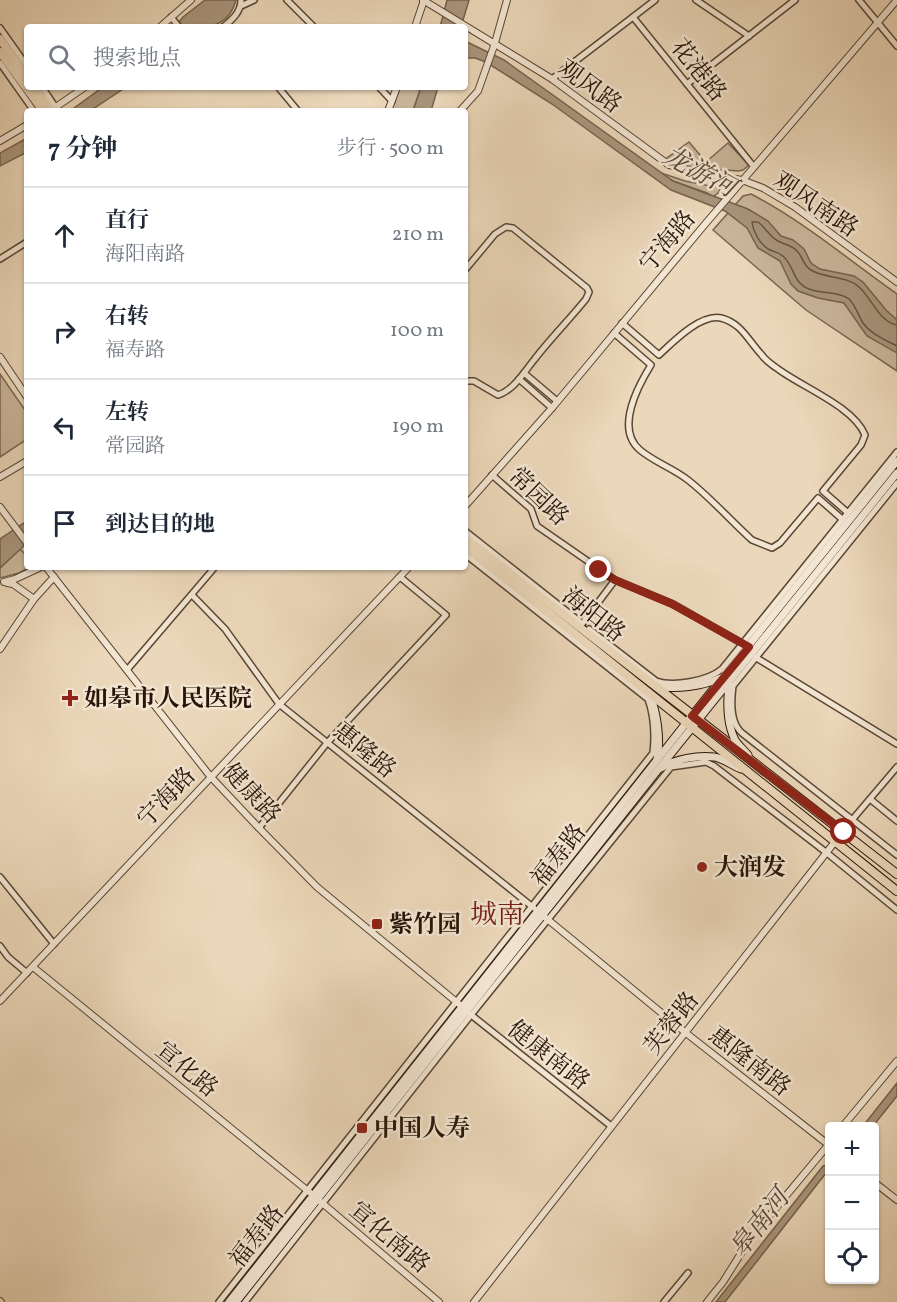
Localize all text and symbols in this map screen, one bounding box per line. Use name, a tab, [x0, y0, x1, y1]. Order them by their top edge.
search box	[24, 24, 468, 90]
street label: 花港路	[662, 33, 733, 110]
icon: search	[45, 41, 78, 74]
text: 搜索地点	[93, 44, 181, 75]
street label: 观风路	[550, 53, 628, 123]
text: 7 分钟	[48, 132, 118, 168]
text: 步行 · 500 m	[337, 135, 444, 163]
water label: 龙游河	[656, 139, 745, 209]
street label: 观风南路	[766, 165, 864, 247]
street label: 宁海路	[632, 204, 705, 281]
text: 直行	[105, 206, 149, 237]
icon: ahead	[48, 219, 81, 252]
text: 210 m	[392, 221, 444, 249]
text: 海阳南路	[105, 241, 185, 269]
text: 右转	[105, 302, 149, 333]
icon: right	[48, 315, 81, 348]
text: 100 m	[390, 317, 444, 345]
text: 福寿路	[105, 337, 165, 365]
text: 左转	[105, 398, 149, 429]
icon: left	[48, 411, 81, 444]
text: 190 m	[392, 413, 444, 441]
text: 常园路	[105, 433, 165, 461]
street label: 常园路	[500, 460, 575, 535]
icon: arrive	[48, 507, 81, 540]
text: 到达目的地	[105, 510, 215, 541]
route end	[585, 556, 611, 582]
street label: 海阳路	[554, 580, 632, 651]
place label: 如皋市人民医院	[84, 683, 252, 717]
marker: 如皋市人民医院	[61, 689, 79, 707]
street label: 惠隆路	[325, 716, 402, 787]
street label: 健康路	[214, 756, 288, 832]
street label: 宁海路	[130, 760, 204, 836]
street label: 福寿路	[524, 817, 595, 895]
route start	[830, 818, 856, 844]
place label: 大润发	[714, 852, 786, 886]
marker: 大润发	[695, 860, 709, 874]
district label: 城南	[470, 897, 524, 935]
place label: 紫竹园	[389, 909, 461, 943]
marker: 紫竹园	[370, 917, 384, 931]
street label: 芙蓉路	[637, 985, 708, 1063]
street label: 健康南路	[499, 1014, 596, 1100]
street label: 惠隆南路	[700, 1020, 797, 1106]
street label: 宣化路	[147, 1035, 224, 1106]
place label: 中国人寿	[374, 1113, 470, 1147]
marker: 中国人寿	[355, 1121, 369, 1135]
map controls	[825, 1122, 879, 1284]
button: +	[825, 1122, 879, 1176]
button: −	[825, 1176, 879, 1230]
water label: 皋南河	[722, 1179, 801, 1266]
street label: 宣化南路	[341, 1195, 436, 1282]
street label: 福寿路	[222, 1198, 293, 1276]
button: locate	[825, 1230, 879, 1284]

